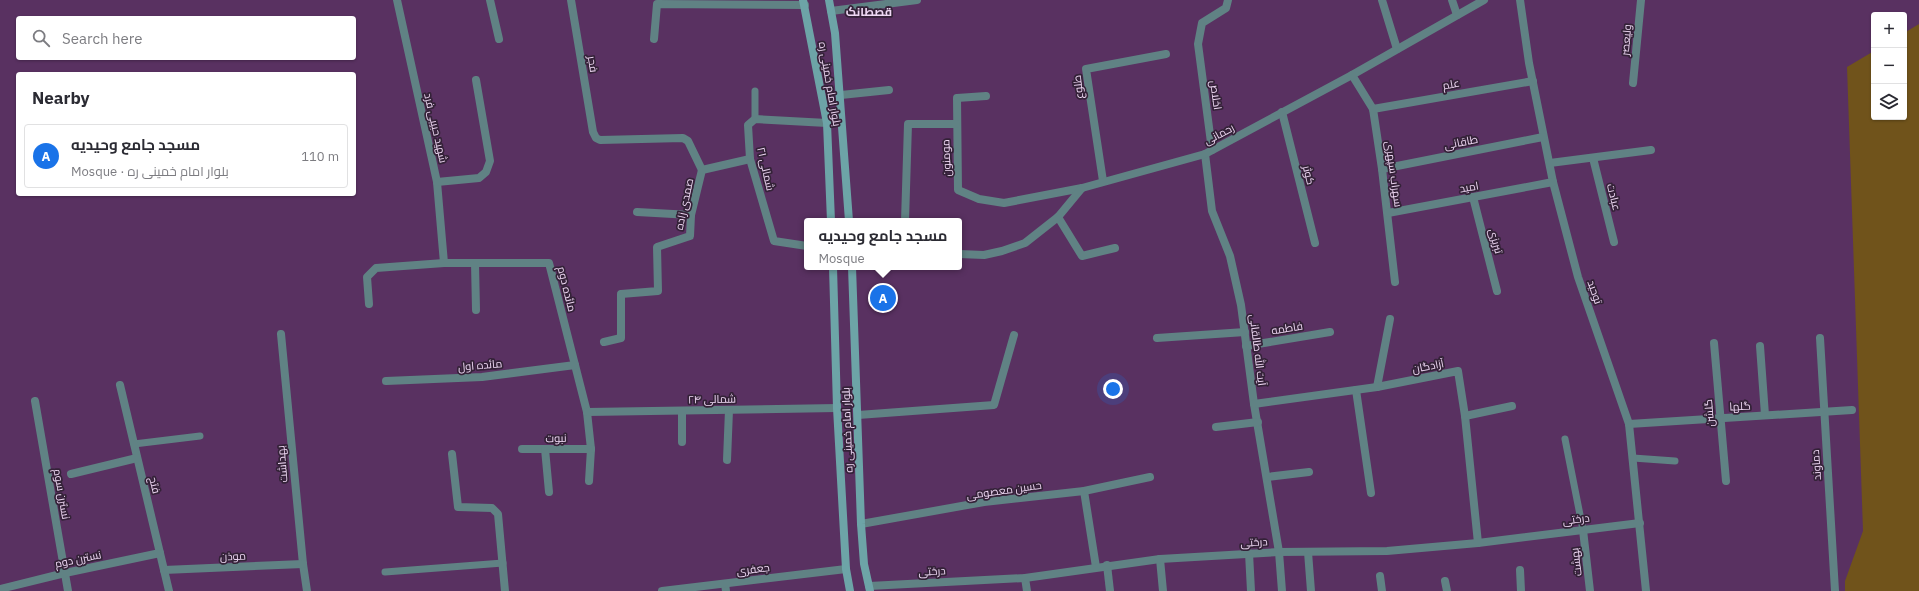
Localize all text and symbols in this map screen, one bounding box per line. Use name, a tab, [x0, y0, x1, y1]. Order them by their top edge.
district label: قصطانک	[846, 4, 892, 19]
map controls	[1871, 12, 1907, 120]
button: +	[1871, 12, 1907, 48]
search box	[16, 16, 356, 60]
street label: ولیعصر	[1618, 24, 1634, 57]
icon: search	[30, 27, 52, 49]
text: Search here	[62, 29, 142, 48]
street label: بلوار امام خمینی ره	[815, 41, 844, 128]
button: −	[1871, 48, 1907, 84]
street label: فجر	[585, 54, 601, 73]
street label: طلوع	[1070, 74, 1087, 100]
street label: علم	[1441, 76, 1461, 93]
street label: اخلاص	[1207, 79, 1225, 111]
button: layers	[1871, 84, 1907, 120]
text: Nearby	[32, 87, 90, 109]
street label: شهید حبیبی فرد	[421, 92, 451, 164]
street label: رحمانی	[1201, 120, 1237, 148]
street label: طاقانی	[1443, 132, 1479, 152]
text: مسجد جامع وحیدیه	[71, 135, 200, 154]
street label: مومنون	[938, 139, 954, 177]
street label: سهراب سپهری	[1382, 140, 1406, 208]
street label: ۲۱ شمالی	[754, 146, 778, 192]
text: A	[42, 148, 50, 165]
text: 110 m	[301, 148, 339, 165]
text: Mosque · بلوار امام خمینی ره	[71, 163, 229, 180]
street label: کوثر	[1300, 163, 1318, 186]
street label: صمدی زاده	[672, 177, 696, 231]
street label: امید	[1458, 178, 1480, 196]
street label: عبادت	[1604, 182, 1624, 212]
popup	[804, 218, 962, 270]
text: مسجد جامع وحیدیه	[818, 226, 948, 245]
street label: تبریزی	[1486, 227, 1506, 255]
text: Mosque	[818, 250, 865, 267]
street label: مائده دوم	[554, 265, 579, 313]
street label: توحید	[1584, 278, 1606, 306]
pin: A	[870, 283, 896, 313]
street label: آیت الله طالقانی	[1247, 313, 1270, 387]
street label: فاطمه	[1270, 319, 1304, 337]
street label: مائده اول	[457, 356, 503, 374]
street label: آزادگان	[1411, 356, 1445, 376]
your location	[1103, 379, 1123, 399]
street label: بلوار امام خمینی ره	[839, 387, 856, 473]
street label: ۲۴ شمالی	[688, 392, 736, 406]
street label: گلها	[1729, 398, 1751, 414]
street label: گلشن	[1701, 399, 1717, 427]
street label: نبوت	[545, 431, 567, 445]
street label: بهداشت	[273, 445, 291, 483]
street label: دماوند	[1808, 449, 1824, 481]
street label: نسترن سوم	[50, 468, 73, 521]
street label: فتح	[145, 475, 164, 495]
street label: حسین معصومی	[966, 478, 1042, 502]
street label: درختی	[1562, 510, 1590, 528]
street label: درختی	[1240, 534, 1268, 550]
street label: نسترن دوم	[54, 547, 103, 572]
street label: بهشت	[1567, 547, 1585, 577]
street label: موذن	[220, 549, 246, 563]
street label: جعفری	[736, 560, 770, 578]
street label: درختی	[918, 563, 946, 579]

